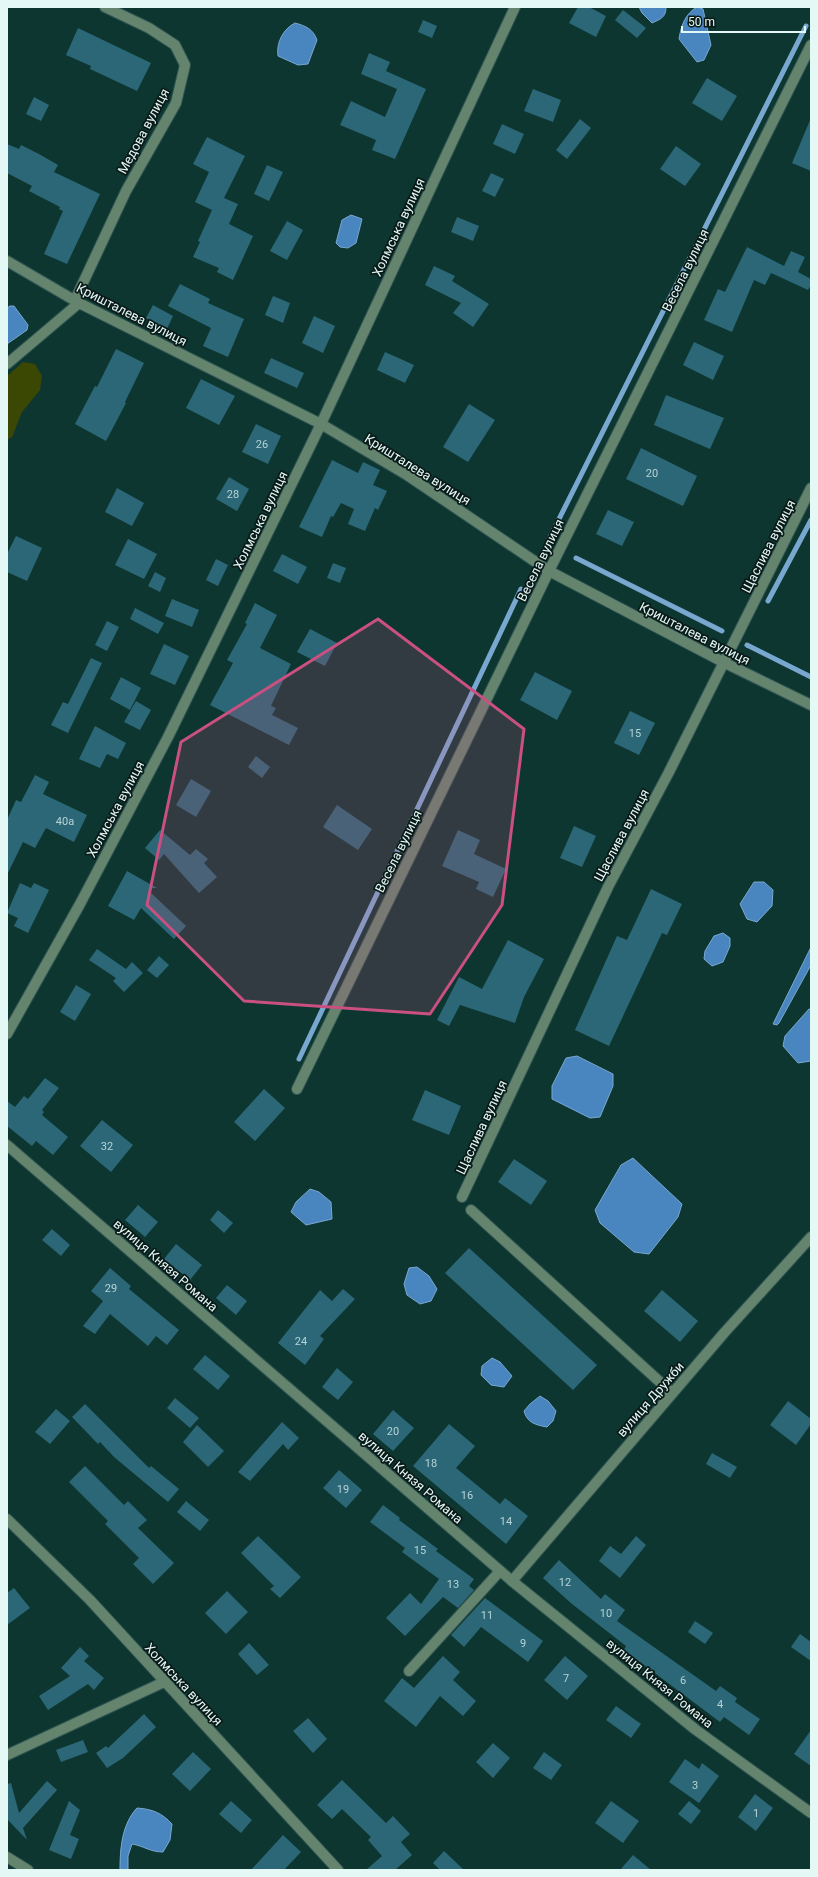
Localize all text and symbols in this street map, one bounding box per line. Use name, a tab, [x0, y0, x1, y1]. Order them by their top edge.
scale bar	[682, 8, 805, 34]
text: 50 m	[688, 15, 715, 29]
street label: Медова вулиця	[115, 86, 172, 176]
street label: Холмська вулиця	[369, 176, 428, 279]
street label: Весела вулиця	[659, 227, 712, 314]
street label: Кришталева вулиця	[74, 280, 190, 349]
street label: Кришталева вулиця	[362, 431, 473, 508]
house number: 26	[256, 438, 268, 451]
house number: 20	[646, 467, 658, 480]
street label: Холмська вулиця	[230, 469, 291, 572]
house number: 28	[227, 488, 239, 501]
street label: Щаслива вулиця	[739, 497, 798, 595]
street label: Весела вулиця	[514, 517, 567, 604]
street label: Кришталева вулиця	[637, 599, 753, 668]
house number: 15	[629, 727, 641, 740]
street label: Холмська вулиця	[84, 759, 147, 860]
street label: Щаслива вулиця	[591, 786, 652, 884]
street label: Весела вулиця	[372, 808, 425, 895]
house number: 40а	[56, 815, 74, 828]
street label: Щаслива вулиця	[453, 1078, 510, 1177]
house number: 32	[101, 1140, 113, 1153]
street label: вулиця Князя Романа	[111, 1216, 221, 1315]
house number: 29	[105, 1282, 117, 1295]
house number: 24	[295, 1335, 307, 1348]
street label: вулиця Дружби	[614, 1359, 687, 1440]
house number: 20	[387, 1425, 399, 1438]
street label: вулиця Князя Романа	[356, 1428, 466, 1527]
house number: 18	[425, 1457, 437, 1470]
house number: 19	[337, 1483, 349, 1496]
house number: 16	[461, 1489, 473, 1502]
house number: 14	[500, 1515, 512, 1528]
house number: 15	[414, 1544, 426, 1557]
house number: 12	[559, 1576, 571, 1589]
house number: 13	[447, 1578, 459, 1591]
house number: 10	[600, 1607, 612, 1620]
house number: 11	[481, 1609, 493, 1622]
street label: вулиця Князя Романа	[603, 1636, 716, 1731]
house number: 9	[520, 1637, 526, 1650]
street label: Холмська вулиця	[142, 1640, 226, 1729]
house number: 7	[563, 1672, 569, 1685]
house number: 6	[680, 1674, 686, 1687]
house number: 4	[717, 1698, 723, 1711]
house number: 3	[692, 1779, 698, 1792]
house number: 1	[753, 1807, 759, 1820]

